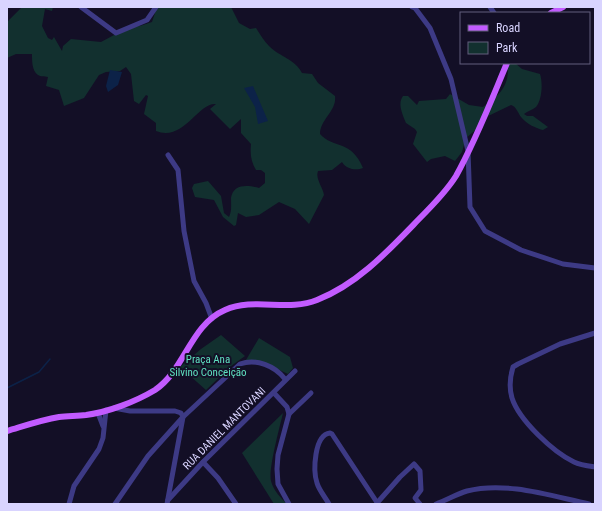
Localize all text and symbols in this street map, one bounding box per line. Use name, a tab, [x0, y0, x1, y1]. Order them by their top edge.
legend	[460, 12, 590, 64]
text: Road	[496, 21, 520, 35]
text: Park	[496, 41, 518, 55]
park label: Praça Ana Silvino Conceição	[169, 353, 247, 379]
street label: RUA DANIEL MANTOVANI	[180, 384, 268, 472]

